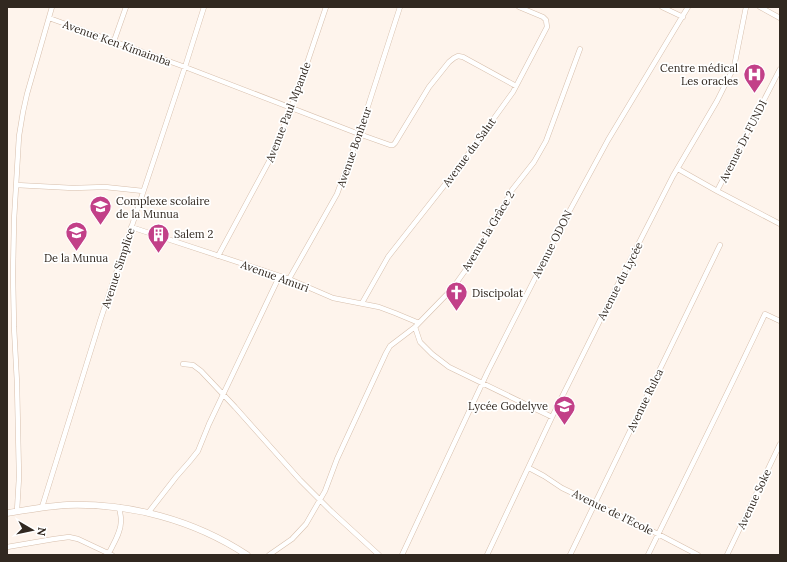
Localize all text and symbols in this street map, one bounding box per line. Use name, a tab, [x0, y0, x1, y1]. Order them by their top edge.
street label: Avenue Ken Kimaimba	[60, 17, 173, 69]
street label: Avenue Paul Mpande	[262, 60, 314, 165]
place label: Centre médical Les oracles	[660, 61, 738, 88]
hospital icon: Centre médical Les oracles	[741, 61, 767, 94]
street label: Avenue Dr FUNDI	[716, 97, 770, 185]
street label: Avenue Bonheur	[333, 105, 374, 190]
street label: Avenue du Salut	[439, 114, 499, 190]
street label: Avenue la Grâce 2	[458, 188, 517, 275]
school or university icon: Complexe scolaire de la Munua	[88, 194, 114, 227]
place label: Complexe scolaire de la Munua	[116, 194, 210, 221]
street label: Avenue ODON	[528, 208, 575, 281]
school or university icon: De la Munua	[63, 219, 89, 252]
building icon: Salem 2	[146, 221, 172, 254]
street label: Avenue Simplice	[98, 226, 138, 311]
place label: Salem 2	[174, 227, 214, 241]
street label: Avenue du Lycée	[594, 240, 646, 323]
place label: De la Munua	[44, 251, 108, 265]
street label: Avenue Amuri	[238, 257, 311, 295]
church icon: Discipolat	[444, 280, 470, 313]
place label: Discipolat	[472, 286, 524, 300]
street label: Avenue Rulca	[623, 366, 666, 435]
school or university icon: Lycée Godelyve	[551, 393, 577, 426]
place label: Lycée Godelyve	[468, 399, 548, 413]
street label: Avenue Soke	[734, 467, 774, 532]
street label: Avenue de l'Ecole	[569, 486, 656, 538]
north arrow	[12, 510, 52, 550]
text: N	[34, 526, 49, 537]

